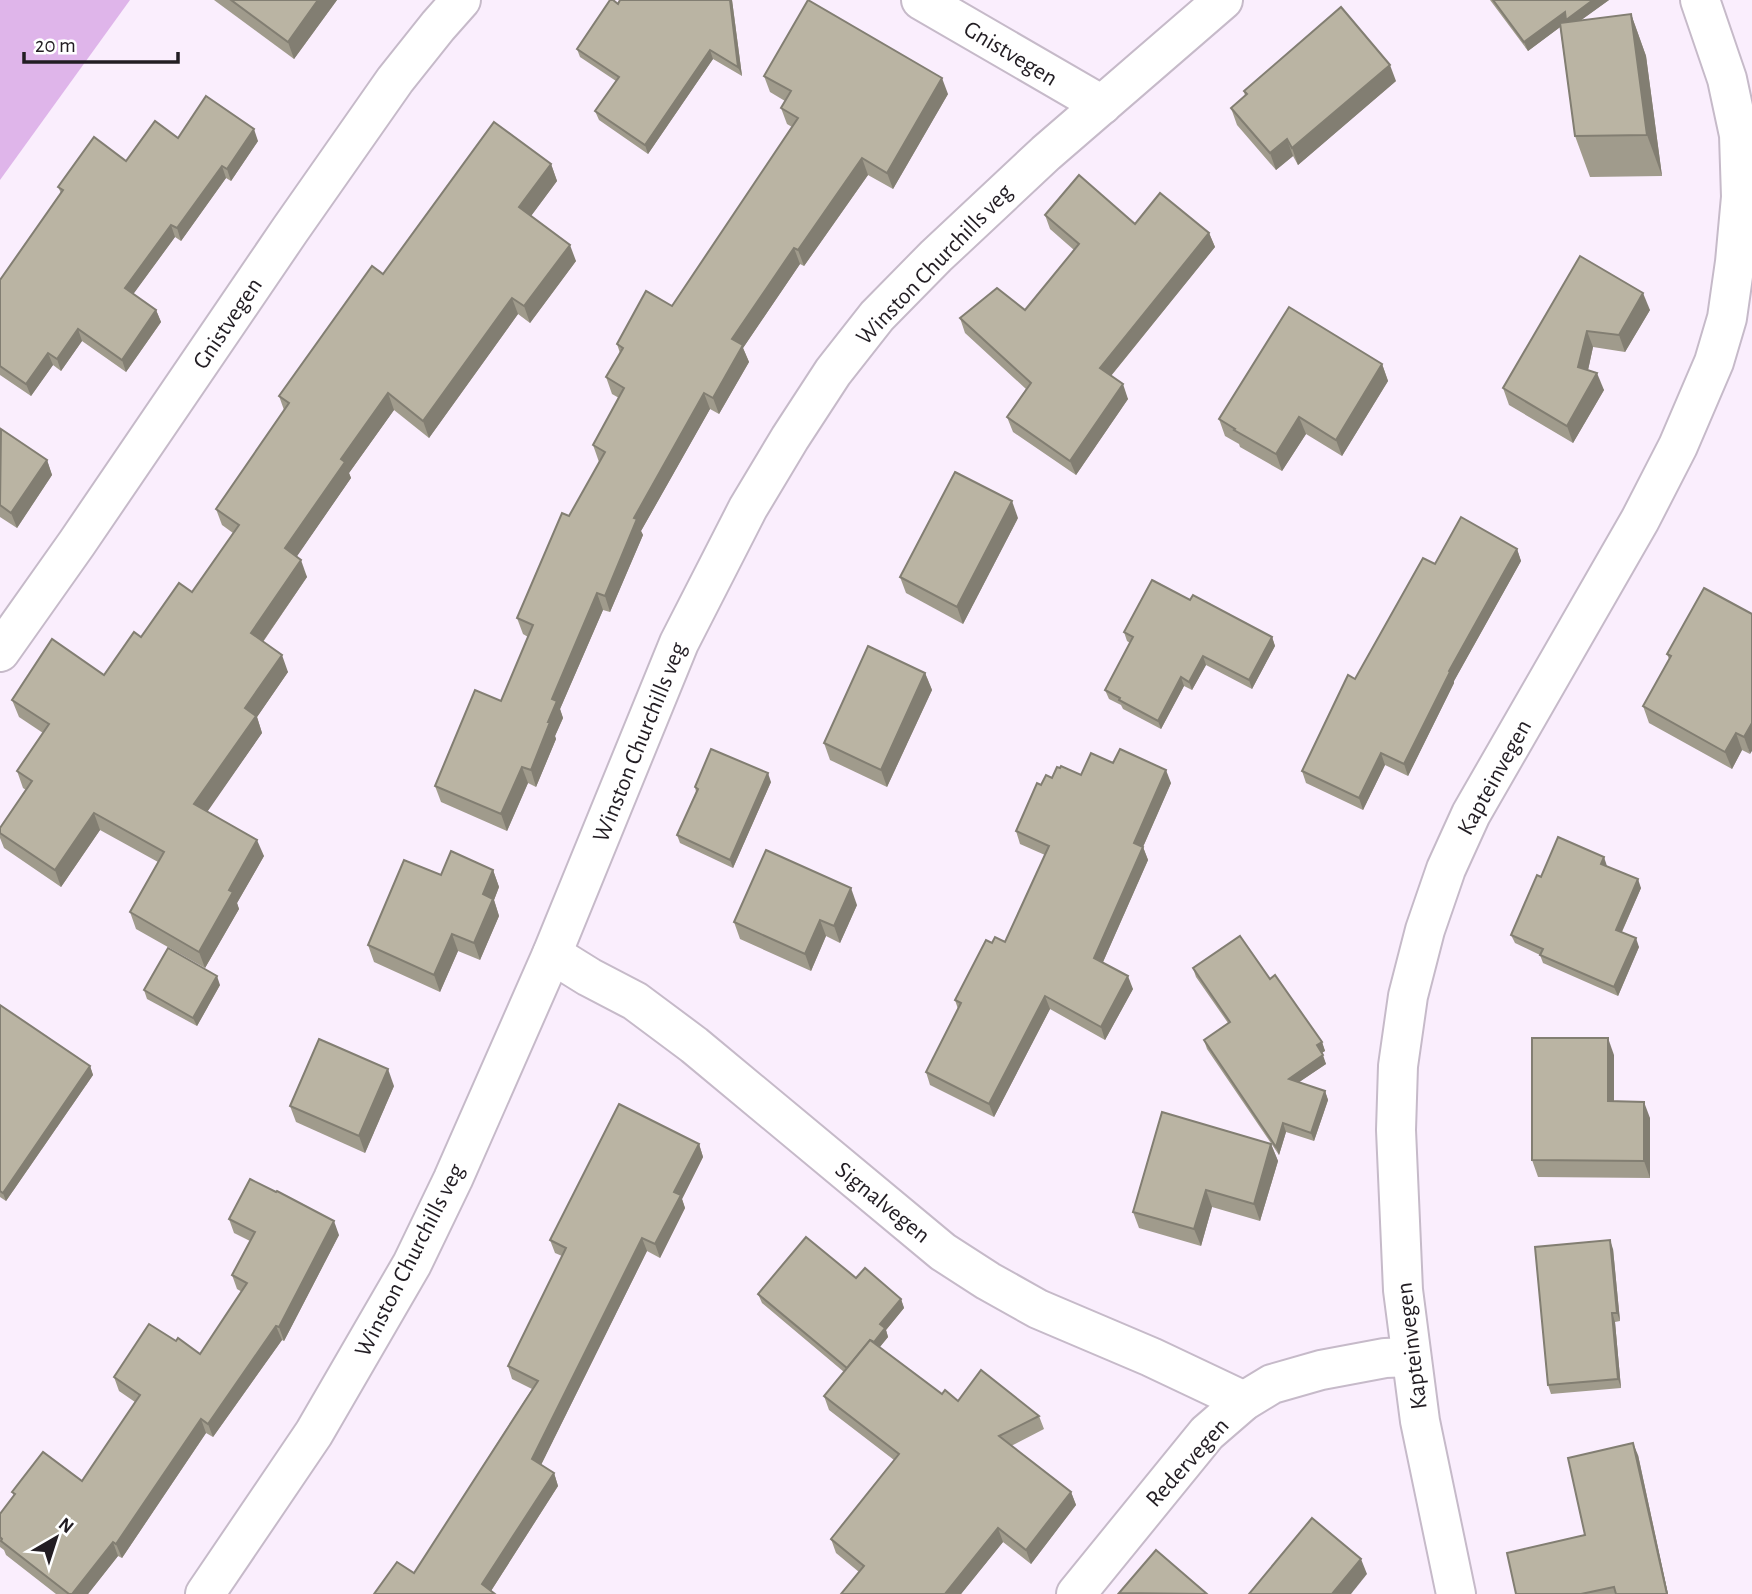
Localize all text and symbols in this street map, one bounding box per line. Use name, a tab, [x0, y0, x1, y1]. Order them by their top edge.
street label: Gnistvegen	[960, 17, 1061, 91]
scale bar	[24, 21, 178, 65]
text: 20 m	[35, 35, 76, 56]
street label: Winston Churchills veg	[852, 180, 1018, 350]
street label: Gnistvegen	[189, 274, 267, 374]
street label: Winston Churchills veg	[589, 639, 691, 846]
street label: Kapteinvegen	[1453, 716, 1536, 839]
street label: Signalvegen	[831, 1158, 934, 1248]
street label: Winston Churchills veg	[351, 1160, 469, 1361]
street label: Kapteinvegen	[1392, 1281, 1432, 1411]
street label: Redervegen	[1142, 1413, 1234, 1512]
north arrow	[21, 1503, 91, 1573]
text: N	[55, 1514, 77, 1537]

